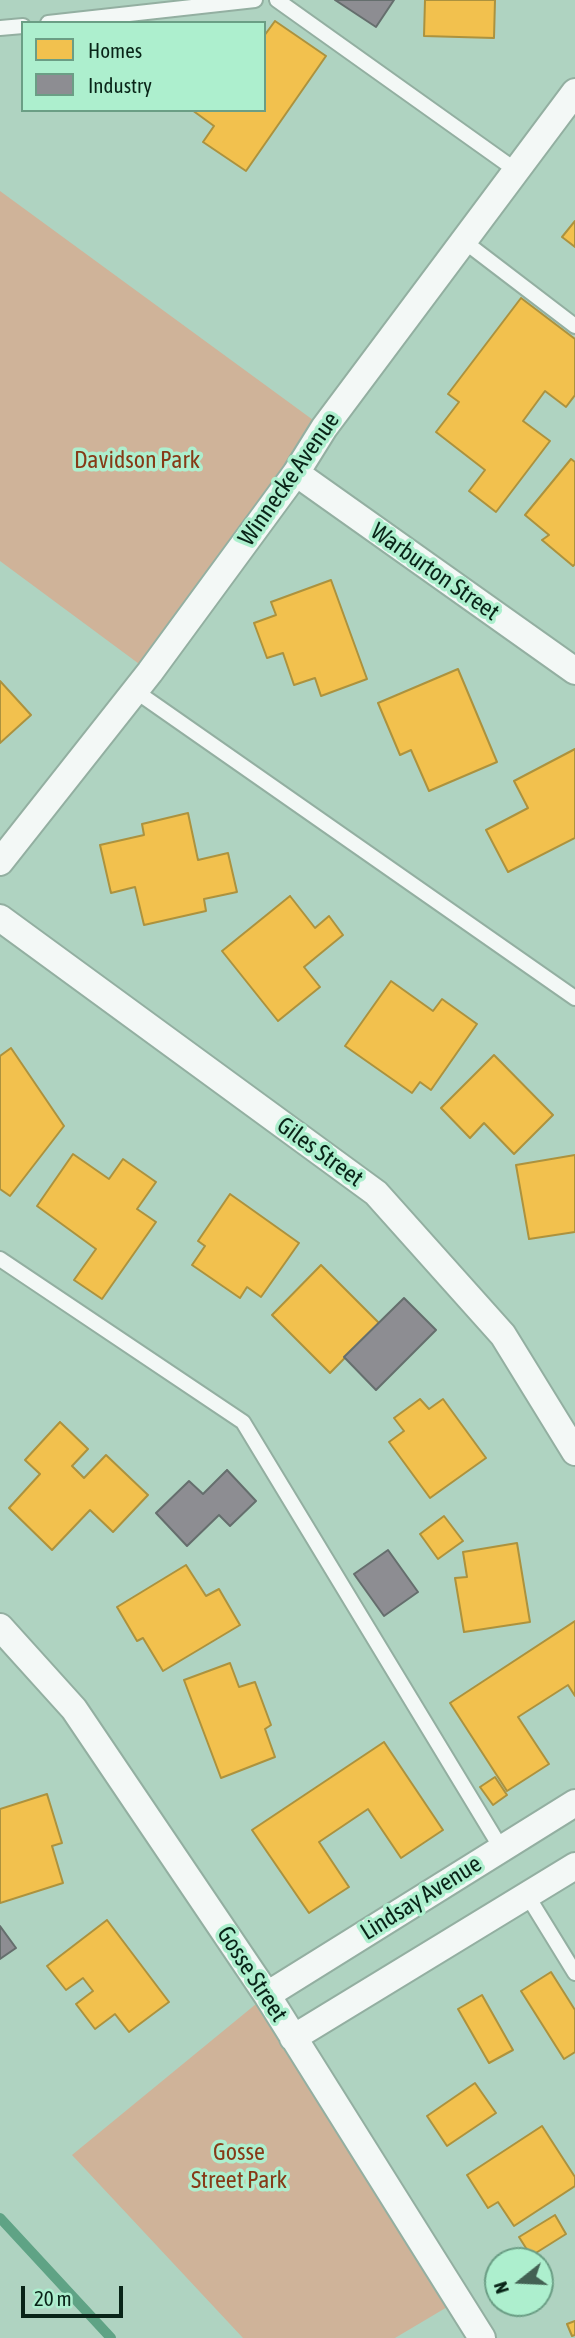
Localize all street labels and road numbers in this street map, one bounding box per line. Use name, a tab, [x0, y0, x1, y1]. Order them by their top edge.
street label: Winnecke Avenue	[232, 407, 346, 551]
street label: Warburton Street	[365, 517, 505, 627]
street label: Giles Street	[271, 1111, 369, 1193]
street label: Lindsay Avenue	[355, 1849, 487, 1947]
street label: Gosse Street	[211, 1921, 293, 2027]

